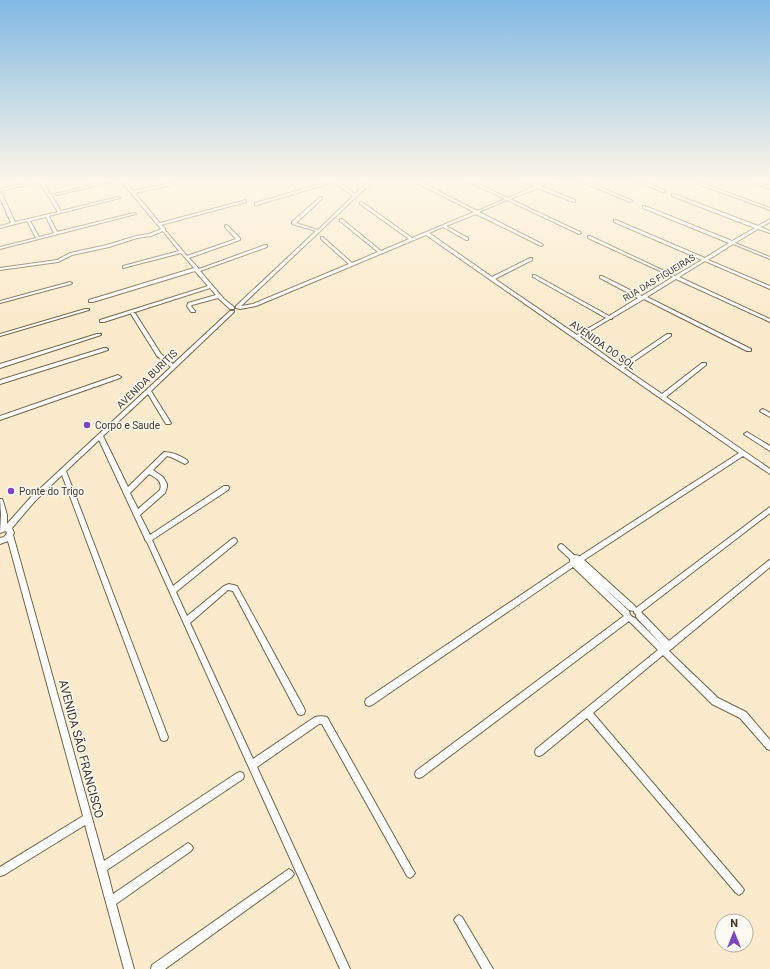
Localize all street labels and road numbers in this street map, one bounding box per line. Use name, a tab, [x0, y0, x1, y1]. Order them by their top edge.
street label: RUA DAS FIGUEIRAS	[621, 253, 697, 303]
street label: AVENIDA DO SOL	[568, 318, 638, 372]
street label: AVENIDA BURITIS	[115, 347, 179, 411]
street label: AVENIDA SÃO FRANCISCO	[56, 678, 108, 820]

